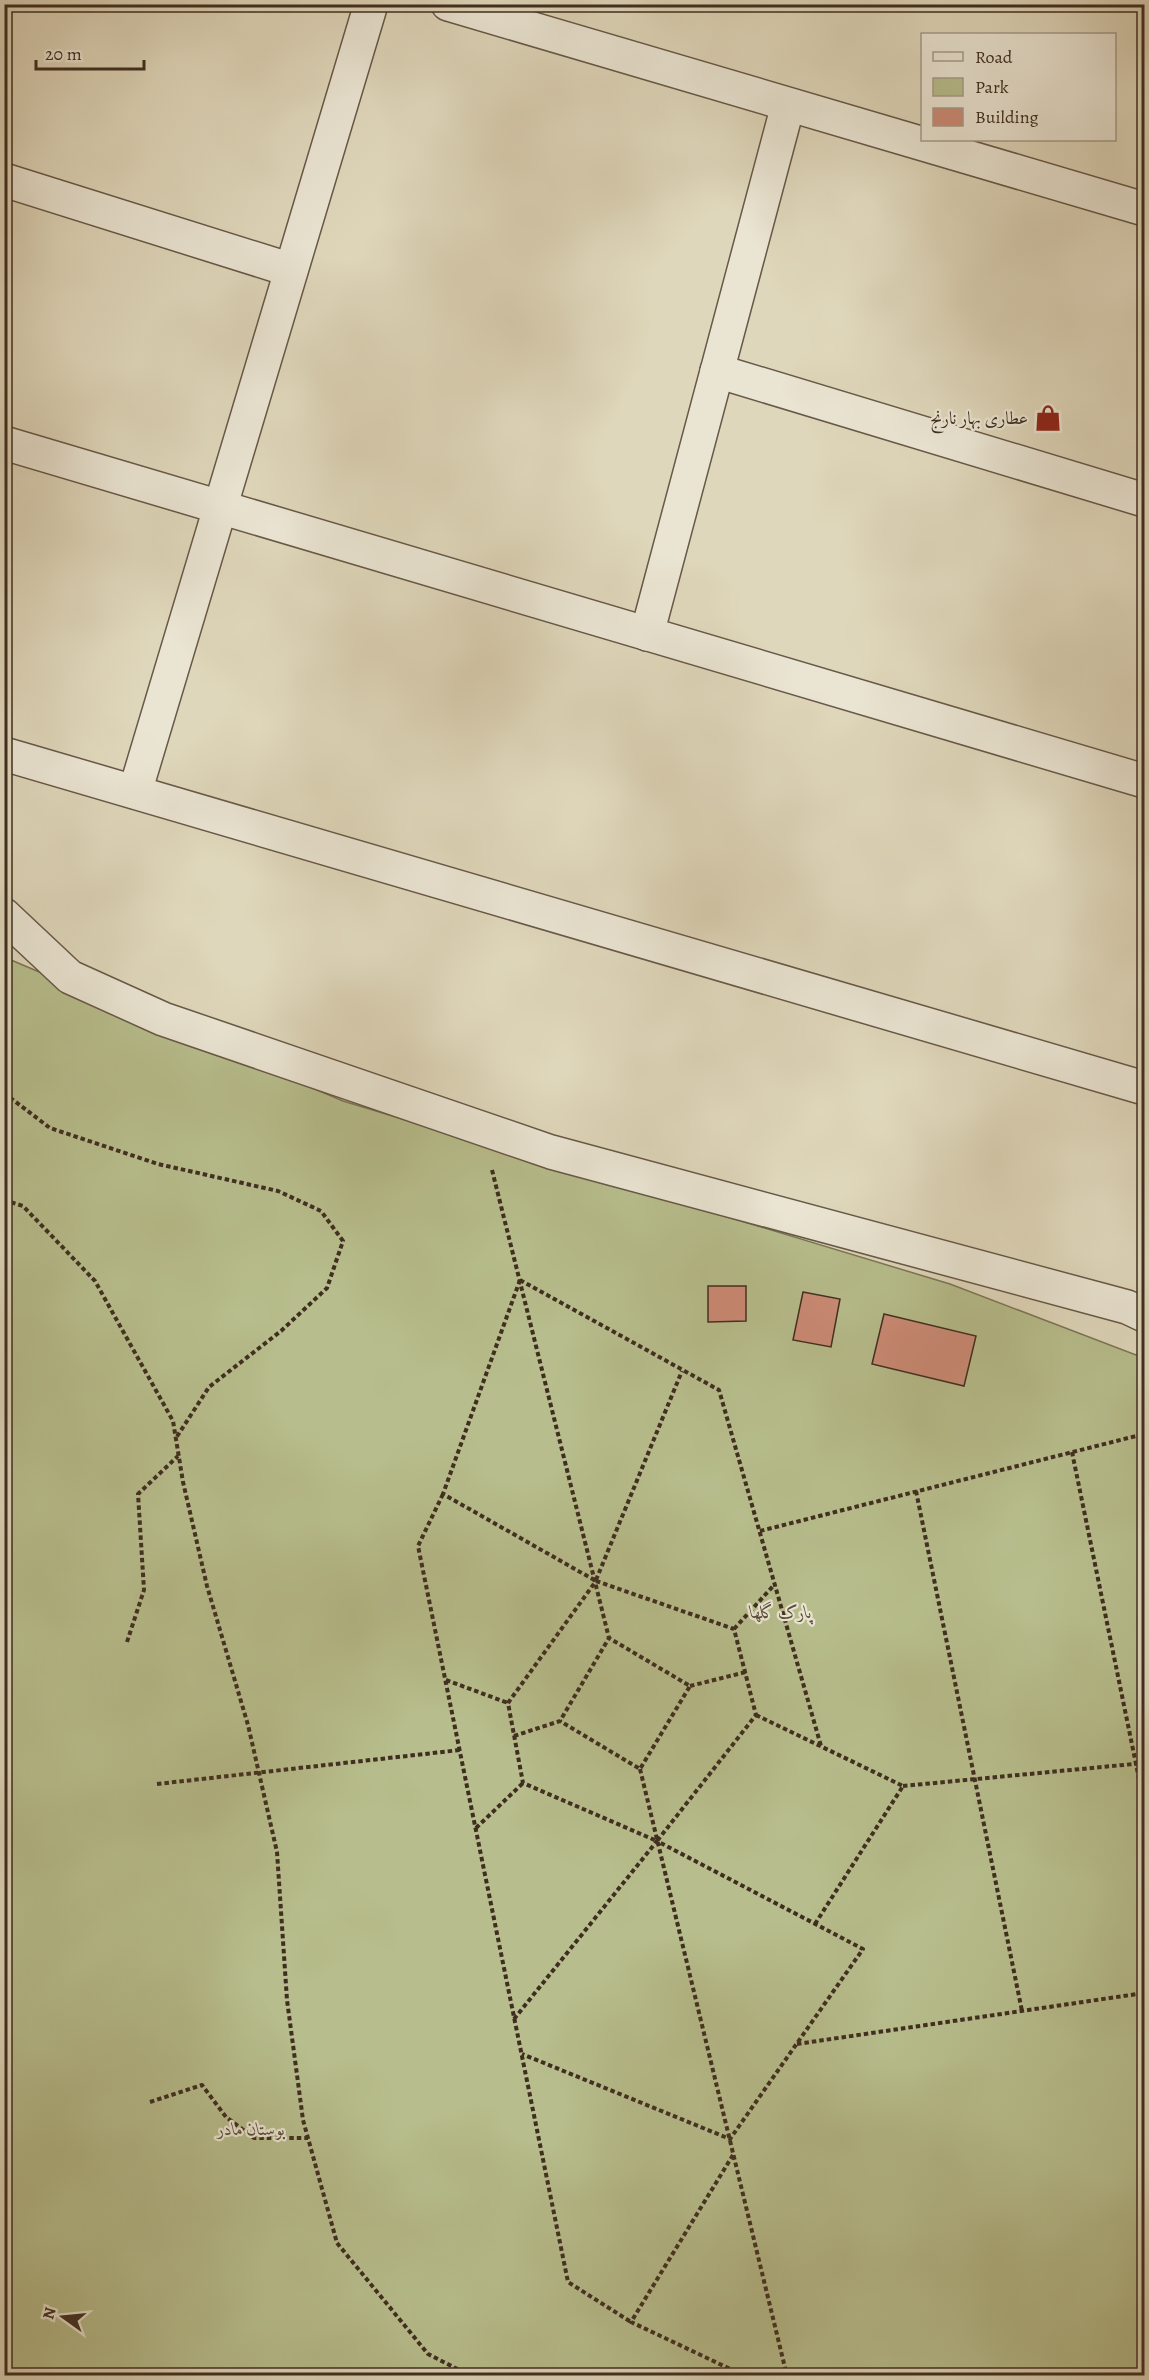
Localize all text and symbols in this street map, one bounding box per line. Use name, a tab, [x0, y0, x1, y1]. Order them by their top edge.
scale bar	[36, 33, 144, 71]
legend	[921, 33, 1116, 141]
text: 20 m	[45, 42, 82, 66]
text: Road	[975, 45, 1013, 69]
text: Park	[975, 75, 1009, 99]
text: Building	[975, 105, 1039, 129]
shop icon: عطاری بهار نارنج	[1033, 403, 1063, 433]
place label: عطاری بهار نارنج	[930, 406, 1028, 434]
park label: پارک گلها	[748, 1600, 814, 1625]
park label: بوستان مادر	[216, 2117, 286, 2141]
north arrow	[33, 2287, 93, 2347]
text: N	[37, 2305, 62, 2322]

